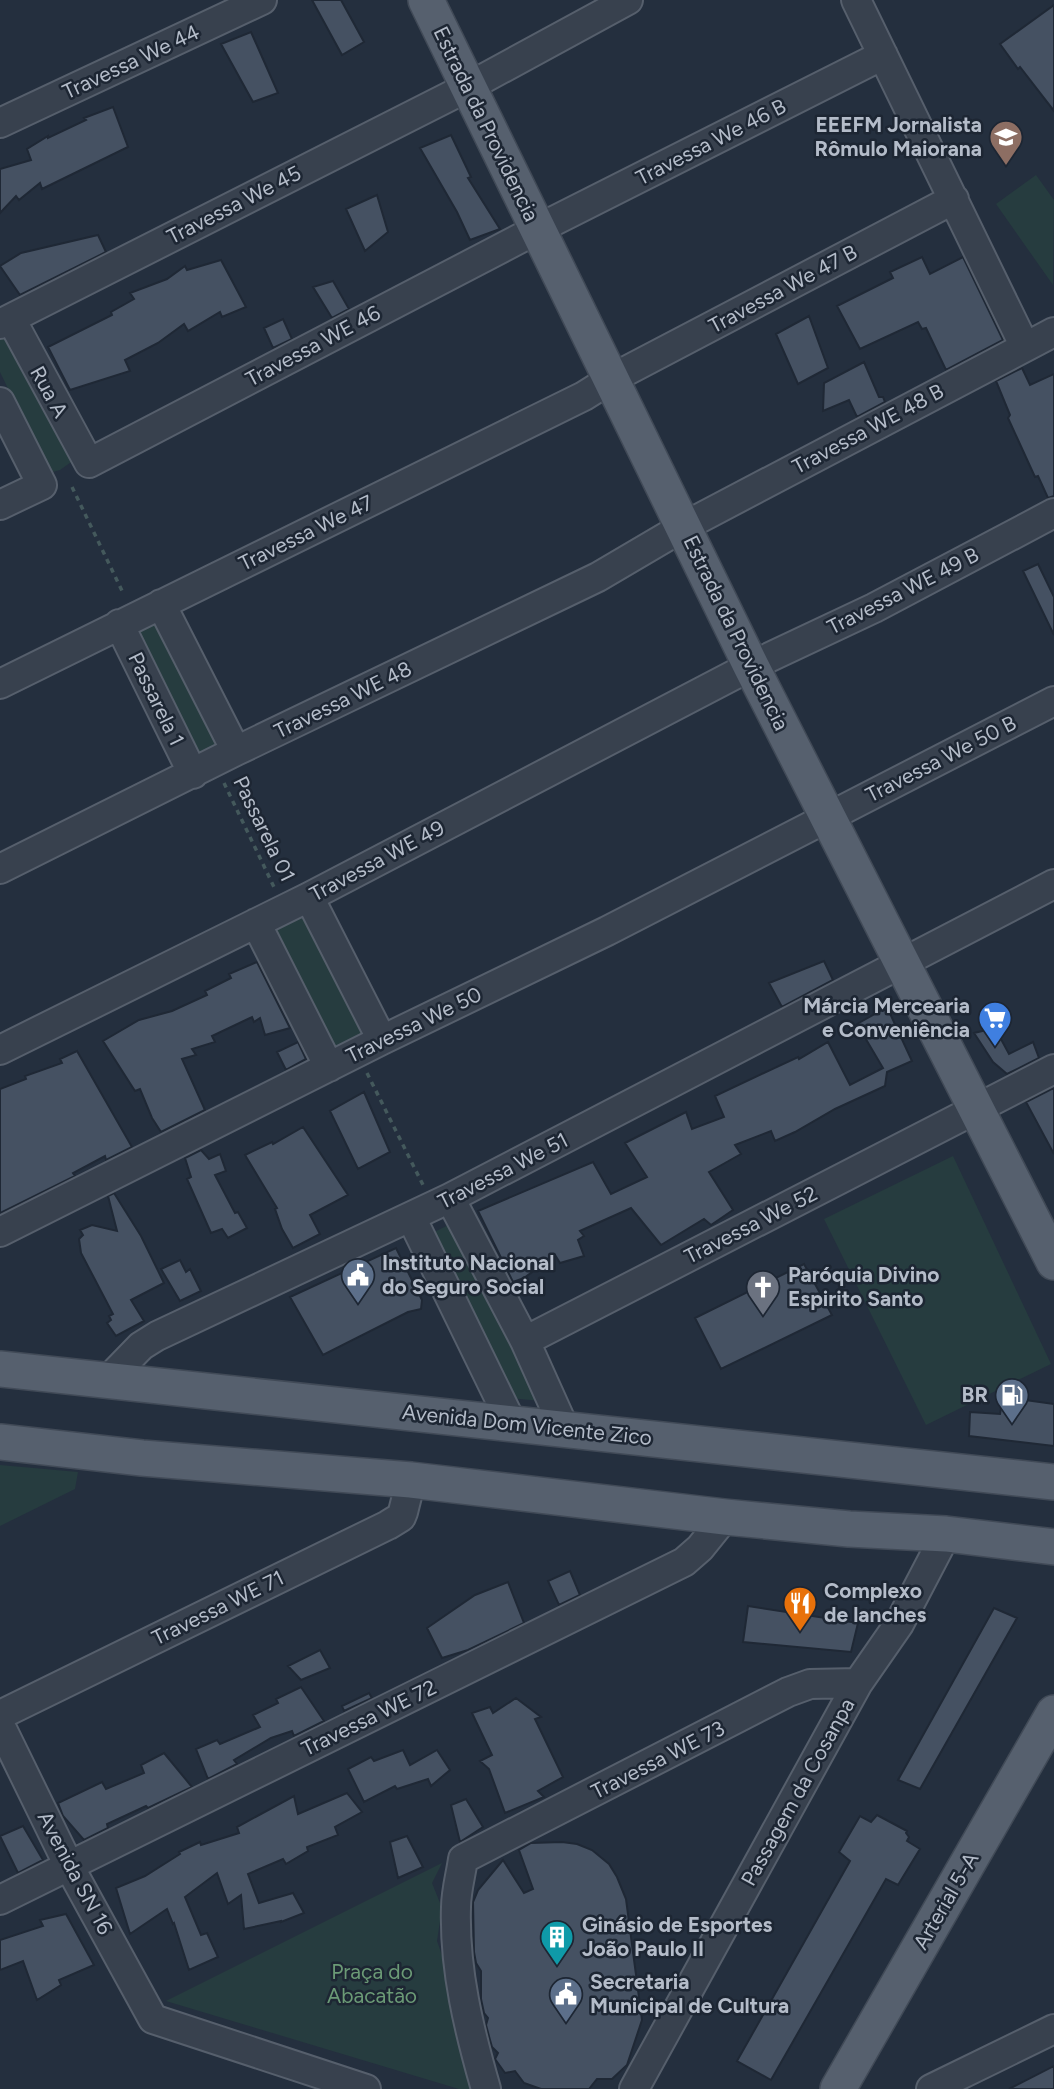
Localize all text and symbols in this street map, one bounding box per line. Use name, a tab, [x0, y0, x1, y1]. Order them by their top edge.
street label: Travessa We 44	[58, 19, 203, 104]
street label: Estrada da Providencia	[428, 22, 545, 225]
street label: Travessa We 46 B	[632, 93, 790, 190]
place label: EEEFM Jornalista Rômulo Maiorana	[814, 112, 982, 161]
school or university icon: EEEFM Jornalista Rômulo Maiorana	[987, 118, 1025, 167]
street label: Travessa We 45	[163, 160, 305, 249]
street label: Travessa We 47 B	[704, 239, 861, 338]
street label: Travessa WE 46	[241, 300, 384, 391]
street label: Rua A	[25, 362, 74, 422]
street label: Travessa WE 48 B	[788, 378, 948, 479]
street label: Travessa We 47	[235, 489, 377, 576]
street label: Estrada da Providencia	[678, 531, 795, 734]
street label: Travessa WE 49 B	[823, 542, 983, 640]
street label: Passarela 1	[123, 648, 190, 750]
street label: Travessa WE 48	[270, 656, 415, 744]
street label: Travessa We 50 B	[861, 710, 1020, 807]
street label: Passarela 01	[228, 772, 301, 886]
street label: Travessa WE 49	[305, 815, 448, 906]
street label: Travessa We 50	[342, 981, 485, 1068]
place label: Márcia Mercearia e Conveniência	[803, 993, 970, 1042]
supermarket icon: Márcia Mercearia e Conveniência	[976, 999, 1014, 1048]
street label: Travessa We 51	[434, 1127, 572, 1214]
street label: Travessa We 52	[680, 1180, 821, 1269]
place label: Instituto Nacional do Seguro Social	[382, 1250, 554, 1299]
public building icon: Instituto Nacional do Seguro Social	[339, 1256, 377, 1305]
place label: Paróquia Divino Espirito Santo	[788, 1262, 939, 1311]
church icon: Paróquia Divino Espirito Santo	[744, 1268, 782, 1317]
fuel station icon: BR	[993, 1376, 1031, 1425]
place label: BR	[962, 1382, 988, 1407]
street label: Avenida Dom Vicente Zico	[401, 1399, 653, 1450]
street label: Travessa WE 71	[148, 1565, 288, 1650]
place label: Complexo de lanches	[824, 1578, 926, 1627]
restaurant icon: Complexo de lanches	[781, 1584, 819, 1633]
street label: Travessa WE 72	[297, 1674, 440, 1761]
street label: Passagem da Cosanpa	[736, 1694, 860, 1890]
street label: Travessa WE 73	[587, 1715, 729, 1804]
street label: Avenida SN 16	[33, 1807, 118, 1939]
street label: Arterial 5-A	[908, 1848, 983, 1954]
place label: Ginásio de Esportes João Paulo II	[582, 1912, 773, 1961]
building icon: Ginásio de Esportes João Paulo II	[538, 1918, 576, 1967]
park label: Praça do Abacatão	[327, 1959, 417, 2008]
place label: Secretaria Municipal de Cultura	[590, 1969, 789, 2018]
public building icon: Secretaria Municipal de Cultura	[547, 1975, 585, 2024]

